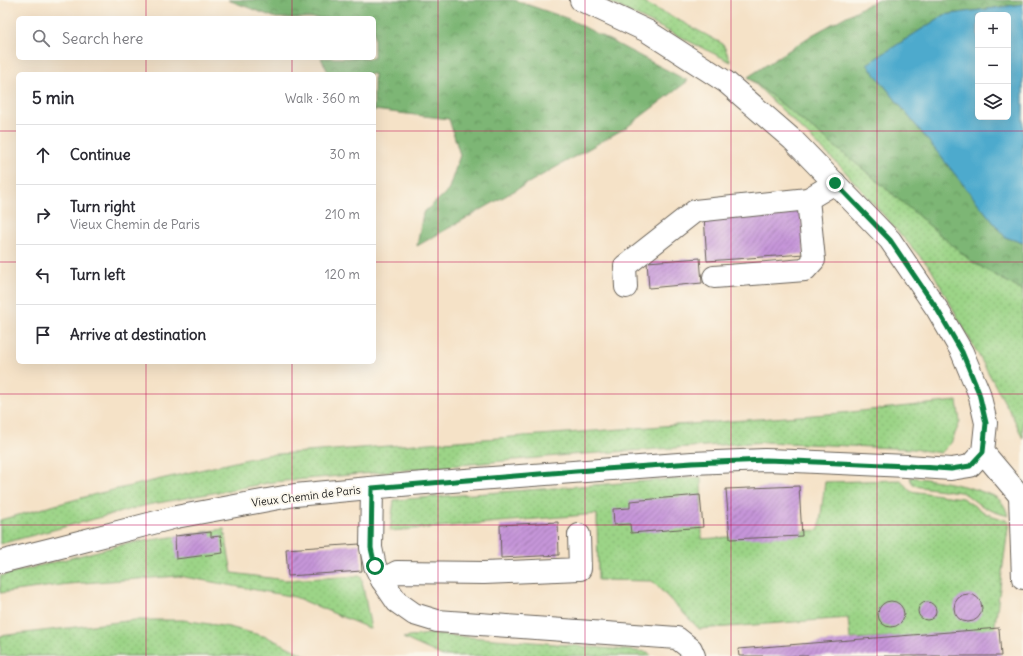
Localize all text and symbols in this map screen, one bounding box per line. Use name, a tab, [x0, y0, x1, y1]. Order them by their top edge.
map controls	[975, 12, 1011, 120]
button: +	[975, 12, 1011, 48]
search box	[16, 16, 376, 60]
icon: search	[30, 27, 52, 49]
text: Search here	[62, 29, 143, 48]
button: −	[975, 48, 1011, 84]
button: layers	[975, 84, 1011, 120]
text: 5 min	[32, 87, 74, 109]
text: Walk · 360 m	[285, 90, 360, 107]
icon: ahead	[32, 144, 54, 166]
text: Continue	[70, 145, 131, 164]
text: 30 m	[330, 146, 360, 163]
route end	[826, 174, 844, 192]
text: Turn right	[70, 197, 135, 216]
icon: right	[32, 204, 54, 226]
text: 210 m	[325, 206, 360, 223]
text: Vieux Chemin de Paris	[70, 216, 200, 233]
icon: left	[32, 264, 54, 286]
text: Turn left	[70, 265, 125, 284]
text: 120 m	[325, 266, 360, 283]
icon: arrive	[32, 324, 54, 346]
text: Arrive at destination	[70, 325, 206, 344]
street label: Vieux Chemin de Paris	[251, 482, 361, 510]
route start	[366, 557, 384, 575]

